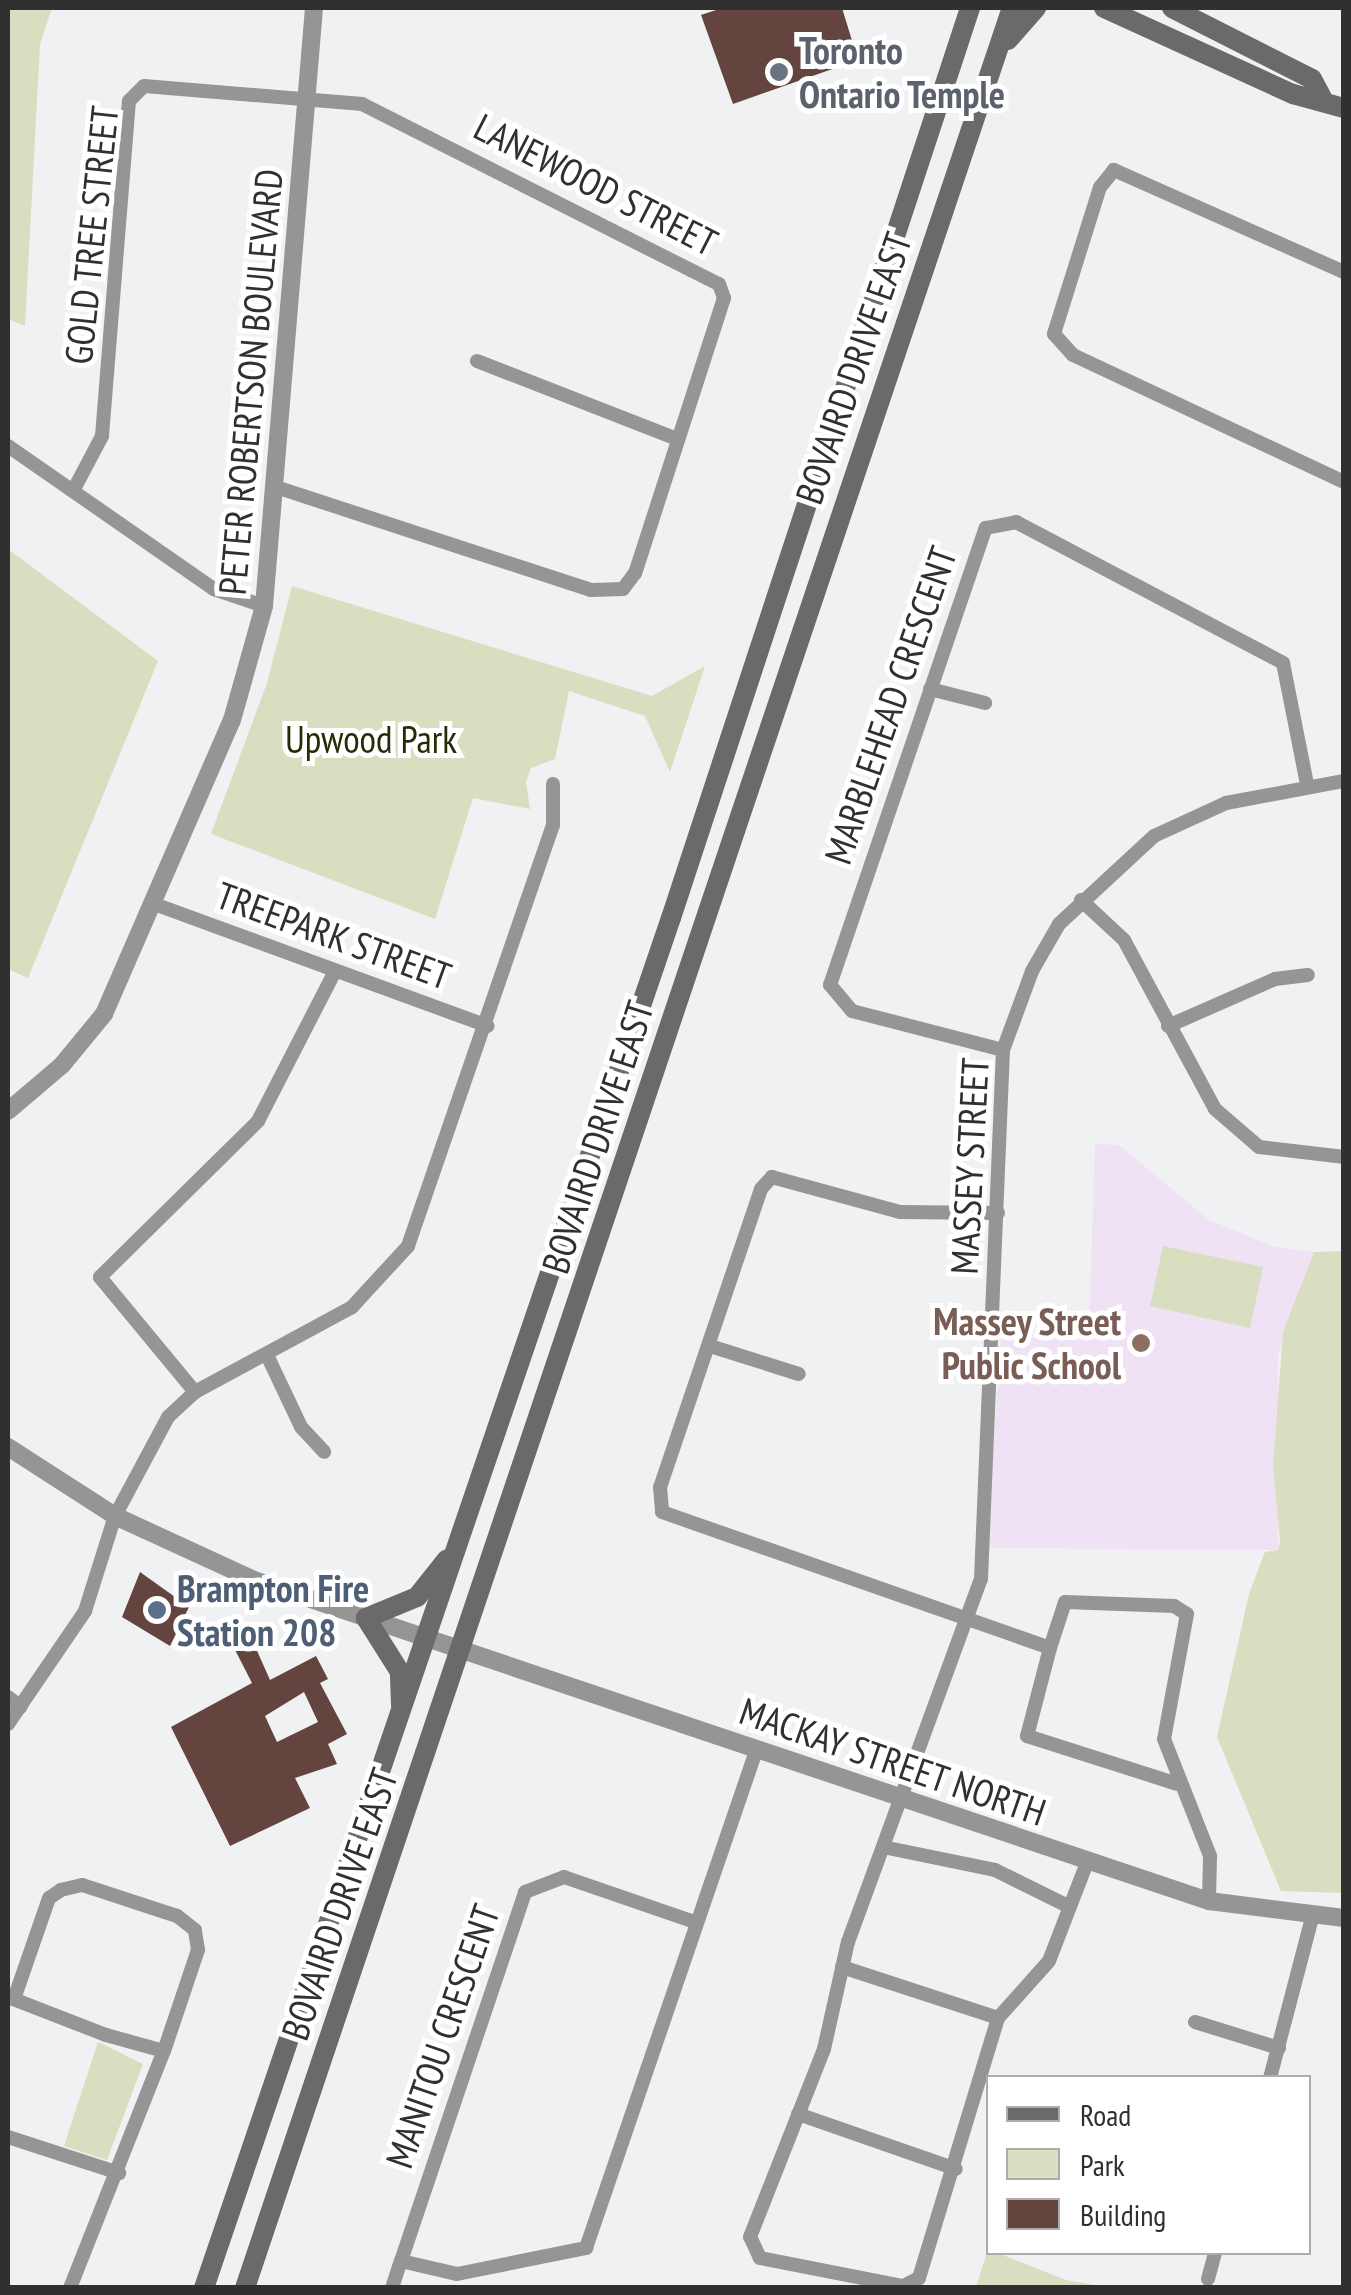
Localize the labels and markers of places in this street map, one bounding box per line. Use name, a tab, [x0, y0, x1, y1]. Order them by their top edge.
place label: Toronto Ontario Temple	[799, 27, 1006, 116]
marker: Toronto Ontario Temple	[768, 61, 790, 83]
place label: Massey Street Public School	[932, 1298, 1121, 1388]
marker: Massey Street Public School	[1130, 1332, 1152, 1354]
place label: Brampton Fire Station 208	[177, 1565, 369, 1655]
marker: Brampton Fire Station 208	[146, 1599, 168, 1621]

